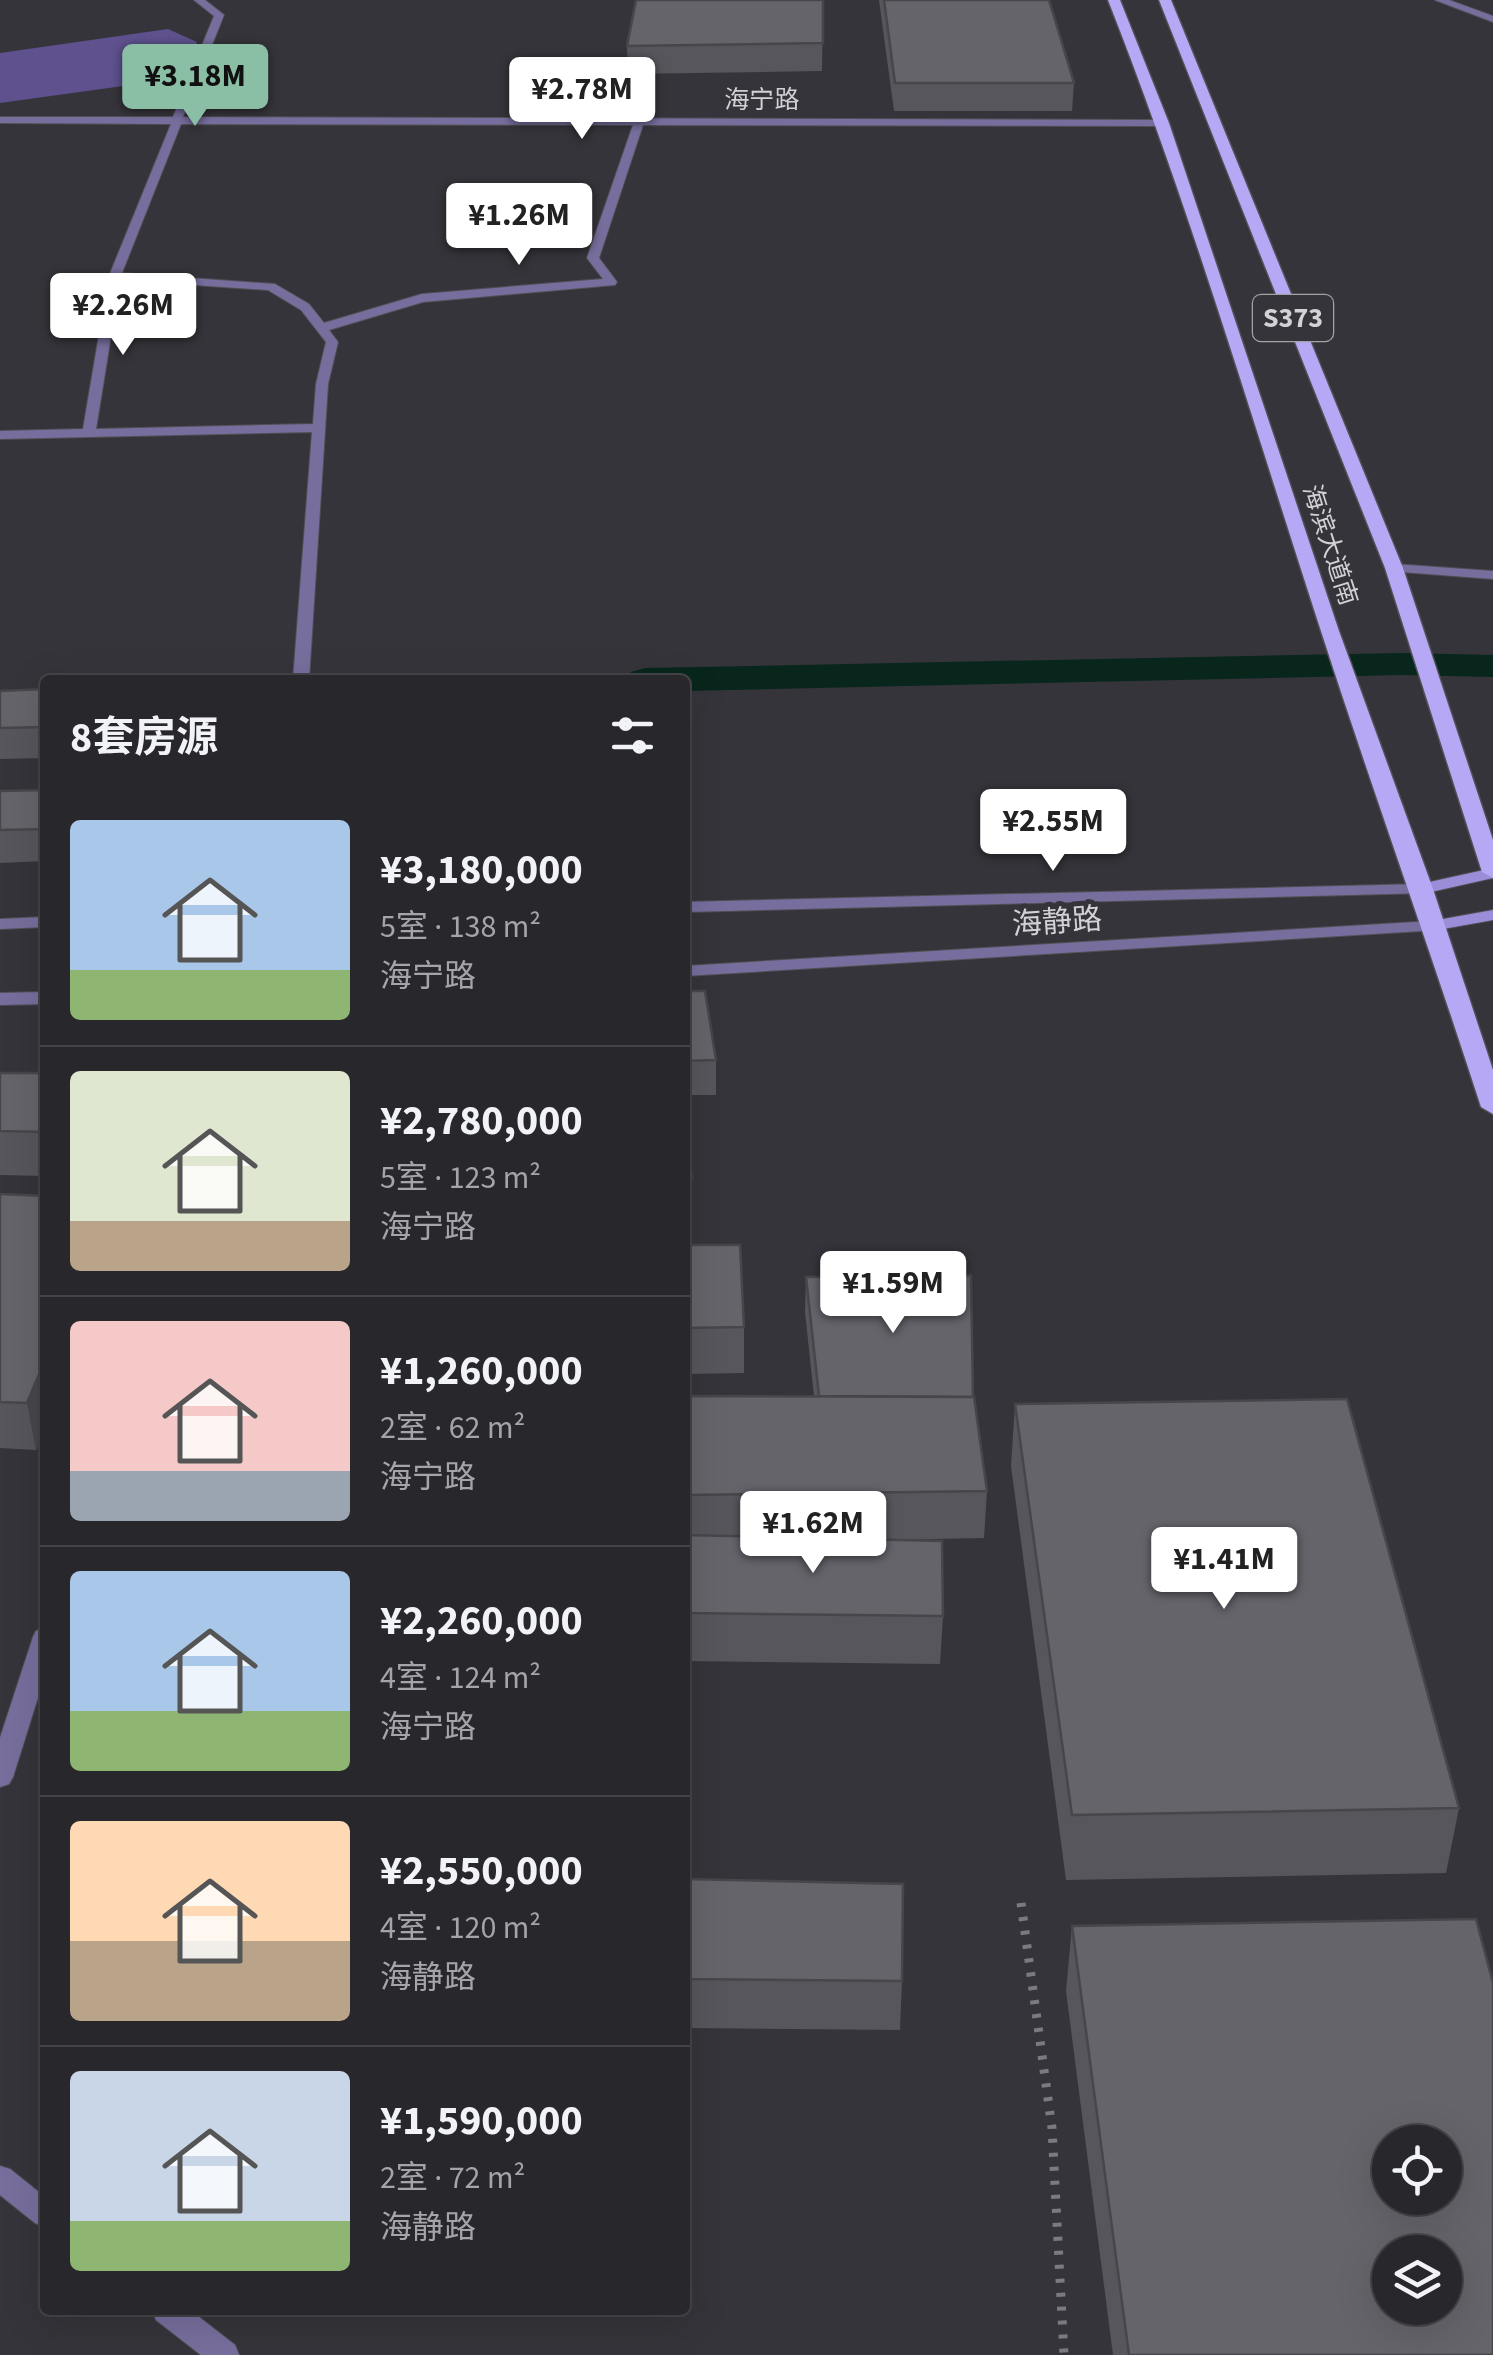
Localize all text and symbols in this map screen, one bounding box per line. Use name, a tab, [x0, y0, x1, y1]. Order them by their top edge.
pin: ¥3.18M	[114, 44, 276, 129]
text: ¥3.18M	[144, 53, 246, 99]
pin: ¥2.78M	[501, 57, 663, 142]
text: ¥2.78M	[531, 66, 633, 112]
street label: 海宁路	[724, 82, 800, 118]
pin: ¥1.26M	[438, 183, 600, 268]
text: ¥1.26M	[468, 192, 570, 238]
pin: ¥2.26M	[42, 273, 204, 358]
text: ¥2.26M	[72, 282, 174, 328]
road number: S373	[1253, 295, 1333, 341]
street label: 海滨大道南	[1294, 480, 1366, 610]
text: 8套房源	[70, 708, 218, 768]
icon: filters	[605, 708, 660, 763]
pin: ¥2.55M	[972, 789, 1134, 874]
text: ¥2.55M	[1002, 798, 1104, 844]
text: ¥3,180,000	[380, 840, 583, 900]
icon: home	[150, 860, 270, 980]
street label: 海静路	[1011, 897, 1103, 947]
text: 5室 · 138 m²	[380, 904, 541, 950]
text: 海宁路	[380, 954, 476, 1000]
text: ¥2,780,000	[380, 1091, 583, 1151]
icon: home	[150, 1111, 270, 1231]
text: 5室 · 123 m²	[380, 1155, 541, 1201]
text: 海宁路	[380, 1205, 476, 1251]
pin: ¥1.59M	[812, 1251, 974, 1336]
text: ¥1.59M	[842, 1260, 944, 1306]
text: ¥1,260,000	[380, 1341, 583, 1401]
icon: home	[150, 1361, 270, 1481]
text: 2室 · 62 m²	[380, 1405, 525, 1451]
text: 海宁路	[380, 1455, 476, 1501]
pin: ¥1.62M	[732, 1491, 894, 1576]
text: ¥1.62M	[762, 1500, 864, 1546]
pin: ¥1.41M	[1143, 1527, 1305, 1612]
text: ¥1.41M	[1173, 1536, 1275, 1582]
text: ¥2,260,000	[380, 1591, 583, 1651]
icon: home	[150, 1611, 270, 1731]
text: 4室 · 124 m²	[380, 1655, 541, 1701]
text: 海宁路	[380, 1705, 476, 1751]
text: ¥2,550,000	[380, 1841, 583, 1901]
icon: home	[150, 1861, 270, 1981]
text: 4室 · 120 m²	[380, 1905, 541, 1951]
text: 海静路	[380, 1955, 476, 2001]
text: ¥1,590,000	[380, 2091, 583, 2151]
icon: home	[150, 2111, 270, 2231]
map controls	[1372, 2125, 1462, 2325]
button: locate	[1372, 2125, 1462, 2215]
text: 2室 · 72 m²	[380, 2155, 525, 2201]
text: 海静路	[380, 2205, 476, 2251]
button: layers	[1372, 2235, 1462, 2325]

